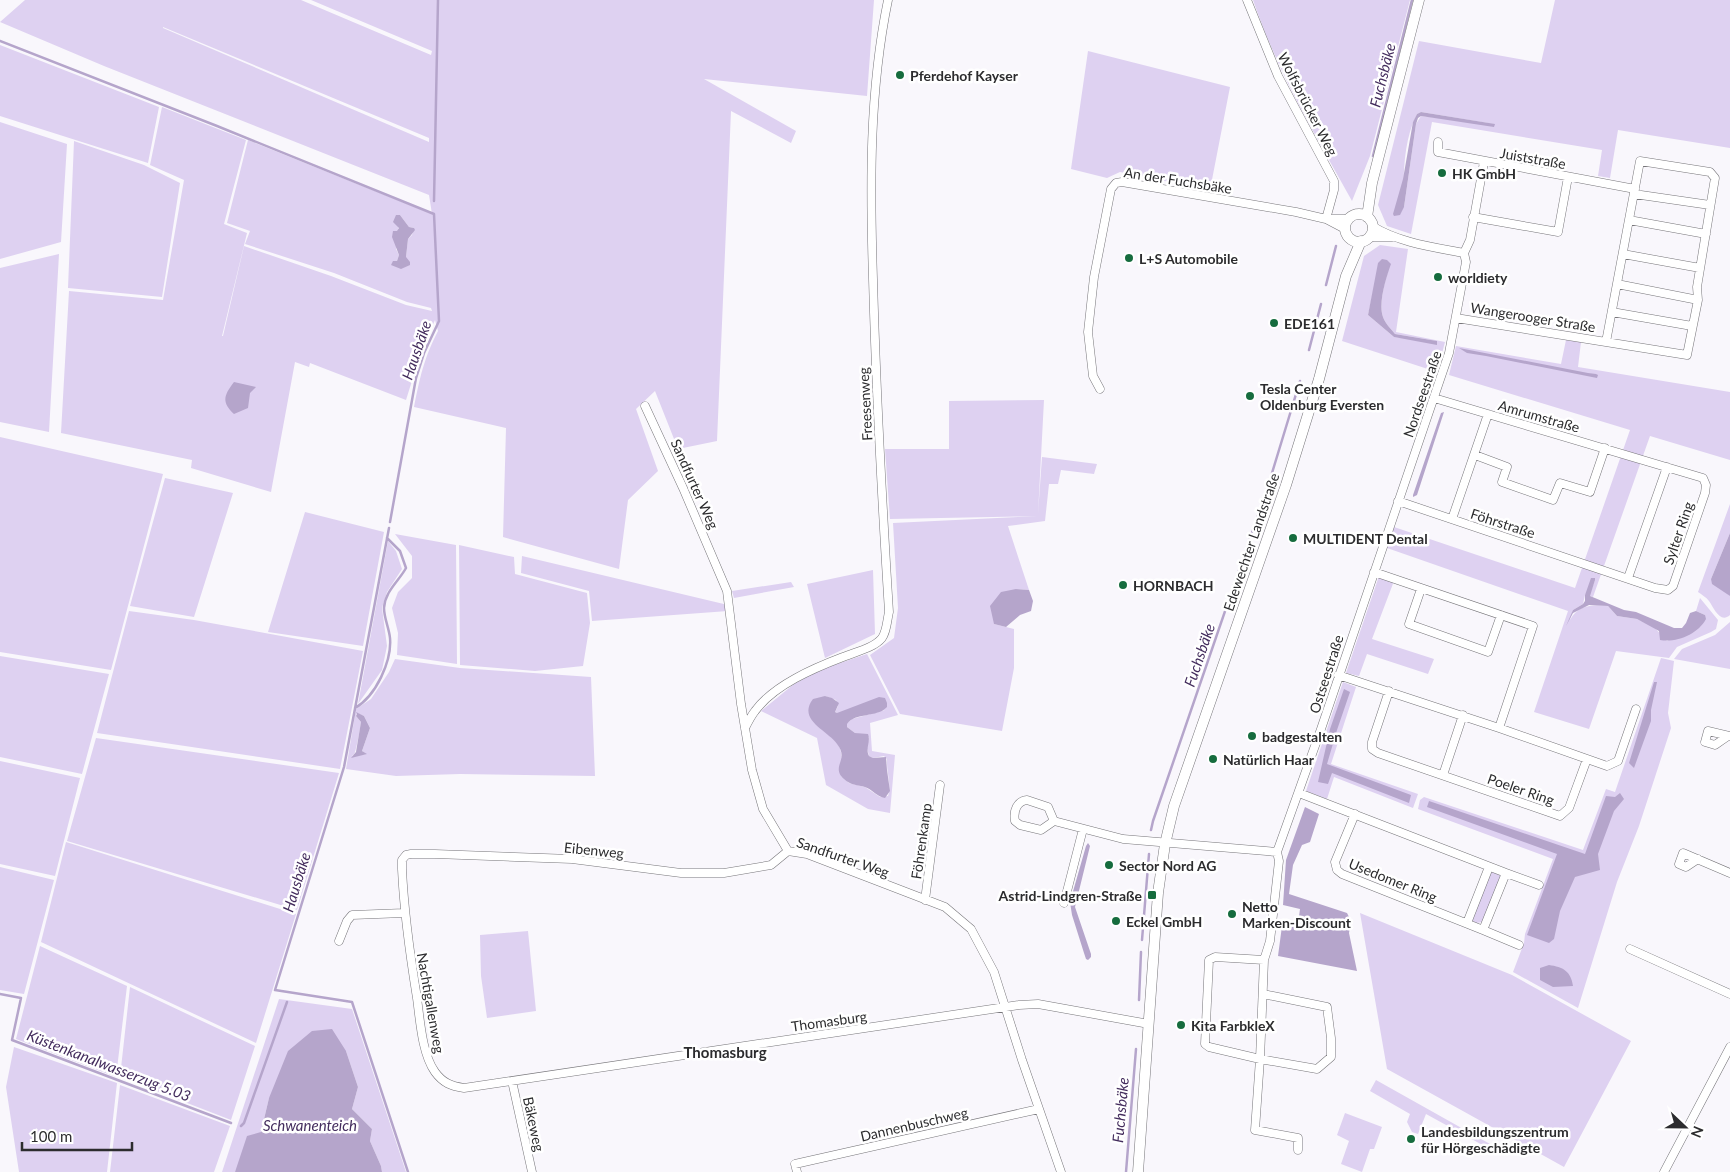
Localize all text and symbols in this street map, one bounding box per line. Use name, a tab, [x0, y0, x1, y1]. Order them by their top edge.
water label: Fuchsbäke	[1365, 41, 1399, 109]
street label: Wolfsbrücker Weg	[1275, 49, 1341, 159]
place label: Pferdehof Kayser	[910, 67, 1019, 84]
marker: Pferdehof Kayser	[894, 69, 906, 81]
street label: Juiststraße	[1499, 144, 1567, 172]
street label: An der Fuchsbäke	[1123, 163, 1233, 197]
place label: HK GmbH	[1452, 165, 1516, 182]
marker: HK GmbH	[1436, 167, 1448, 179]
place label: L+S Automobile	[1139, 250, 1238, 267]
marker: L+S Automobile	[1123, 252, 1135, 264]
place label: worldiety	[1448, 269, 1508, 286]
marker: worldiety	[1432, 271, 1444, 283]
street label: Wangerooger Straße	[1469, 299, 1597, 335]
place label: EDE161	[1284, 315, 1335, 332]
marker: EDE161	[1268, 317, 1280, 329]
water label: Hausbäke	[397, 318, 435, 382]
street label: Nordseestraße	[1399, 348, 1445, 440]
street label: Freesenweg	[855, 367, 875, 441]
place label: Tesla Center Oldenburg Eversten	[1260, 380, 1384, 413]
marker: Tesla Center Oldenburg Eversten	[1244, 390, 1256, 402]
street label: Amrumstraße	[1496, 396, 1582, 436]
street label: Sandfurter Weg	[668, 436, 722, 532]
street label: Edewechter Landstraße	[1219, 471, 1283, 613]
street label: Sylter Ring	[1659, 499, 1697, 567]
street label: Föhrstraße	[1469, 505, 1537, 541]
place label: MULTIDENT Dental	[1303, 530, 1428, 547]
marker: MULTIDENT Dental	[1287, 532, 1299, 544]
place label: HORNBACH	[1133, 577, 1213, 594]
marker: HORNBACH	[1117, 579, 1129, 591]
water label: Fuchsbäke	[1180, 621, 1218, 689]
street label: Ostseestraße	[1305, 633, 1347, 715]
place label: badgestalten	[1262, 728, 1342, 745]
marker: badgestalten	[1246, 730, 1258, 742]
place label: Natürlich Haar	[1223, 751, 1315, 768]
marker: Natürlich Haar	[1207, 753, 1219, 765]
street label: Poeler Ring	[1485, 770, 1557, 808]
street label: Föhrenkamp	[907, 802, 935, 880]
street label: Sandfurter Weg	[794, 833, 892, 881]
street label: Eibenweg	[563, 838, 625, 862]
water label: Hausbäke	[278, 850, 314, 914]
street label: Usedomer Ring	[1346, 855, 1440, 905]
place label: Sector Nord AG	[1119, 857, 1217, 874]
marker: Sector Nord AG	[1103, 859, 1115, 871]
place label: Astrid-Lindgren-Straße	[998, 887, 1143, 904]
marker: Astrid-Lindgren-Straße	[1146, 889, 1158, 901]
place label: Netto Marken-Discount	[1242, 898, 1352, 931]
marker: Netto Marken-Discount	[1226, 908, 1238, 920]
place label: Eckel GmbH	[1126, 913, 1202, 930]
marker: Eckel GmbH	[1110, 915, 1122, 927]
street label: Nachtigallenweg	[414, 951, 448, 1055]
street label: Thomasburg	[790, 1007, 868, 1035]
place label: Kita FarbkleX	[1191, 1017, 1275, 1034]
marker: Kita FarbkleX	[1175, 1019, 1187, 1031]
water label: Küstenkanalwasserzug 5.03	[25, 1025, 193, 1105]
district label: Thomasburg	[683, 1043, 767, 1061]
water label: Fuchsbäke	[1108, 1077, 1132, 1143]
street label: Bäkeweg	[520, 1095, 548, 1153]
north arrow	[1660, 1102, 1710, 1152]
street label: Dannenbuschweg	[858, 1103, 970, 1145]
water label: Schwanenteich	[263, 1116, 357, 1134]
scale bar	[22, 1120, 132, 1152]
place label: Landesbildungszentrum für Hörgeschädigte	[1421, 1123, 1569, 1156]
text: N	[1688, 1124, 1707, 1140]
text: 100 m	[30, 1127, 72, 1145]
marker: Landesbildungszentrum für Hörgeschädigte	[1405, 1133, 1417, 1145]

